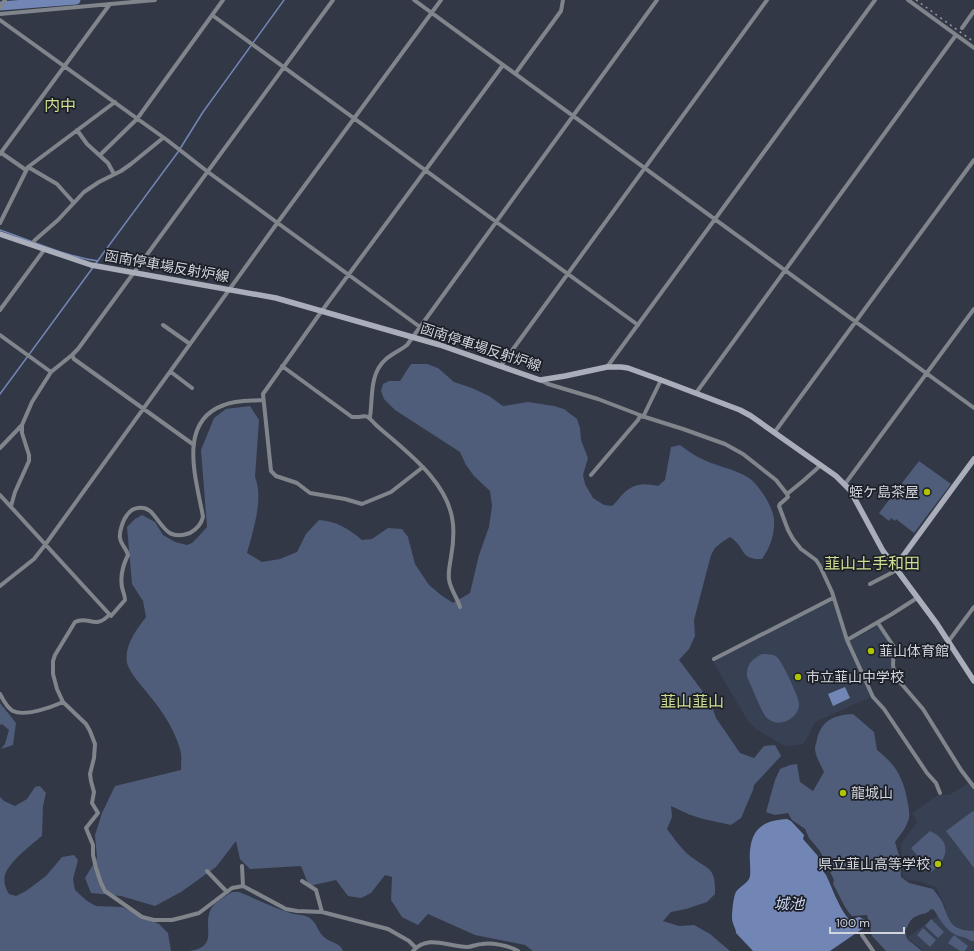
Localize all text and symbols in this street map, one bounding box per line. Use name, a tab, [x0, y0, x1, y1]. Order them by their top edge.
district label: 内中	[44, 95, 76, 116]
street label: 函南停車場反射炉線	[103, 246, 231, 286]
street label: 函南停車場反射炉線	[418, 319, 544, 375]
place label: 蛭ケ島茶屋	[849, 483, 919, 501]
marker: 蛭ケ島茶屋	[922, 487, 932, 497]
district label: 韮山土手和田	[824, 553, 920, 574]
place label: 韮山体育館	[879, 642, 949, 660]
marker: 韮山体育館	[866, 646, 876, 656]
place label: 市立韮山中学校	[806, 668, 904, 686]
marker: 市立韮山中学校	[793, 672, 803, 682]
district label: 韮山韮山	[660, 691, 724, 712]
place label: 龍城山	[851, 784, 893, 802]
marker: 龍城山	[838, 788, 848, 798]
place label: 県立韮山高等学校	[818, 855, 930, 873]
marker: 県立韮山高等学校	[933, 859, 943, 869]
water label: 城池	[774, 894, 806, 914]
scale bar	[830, 909, 904, 935]
text: 100 m	[836, 915, 870, 931]

